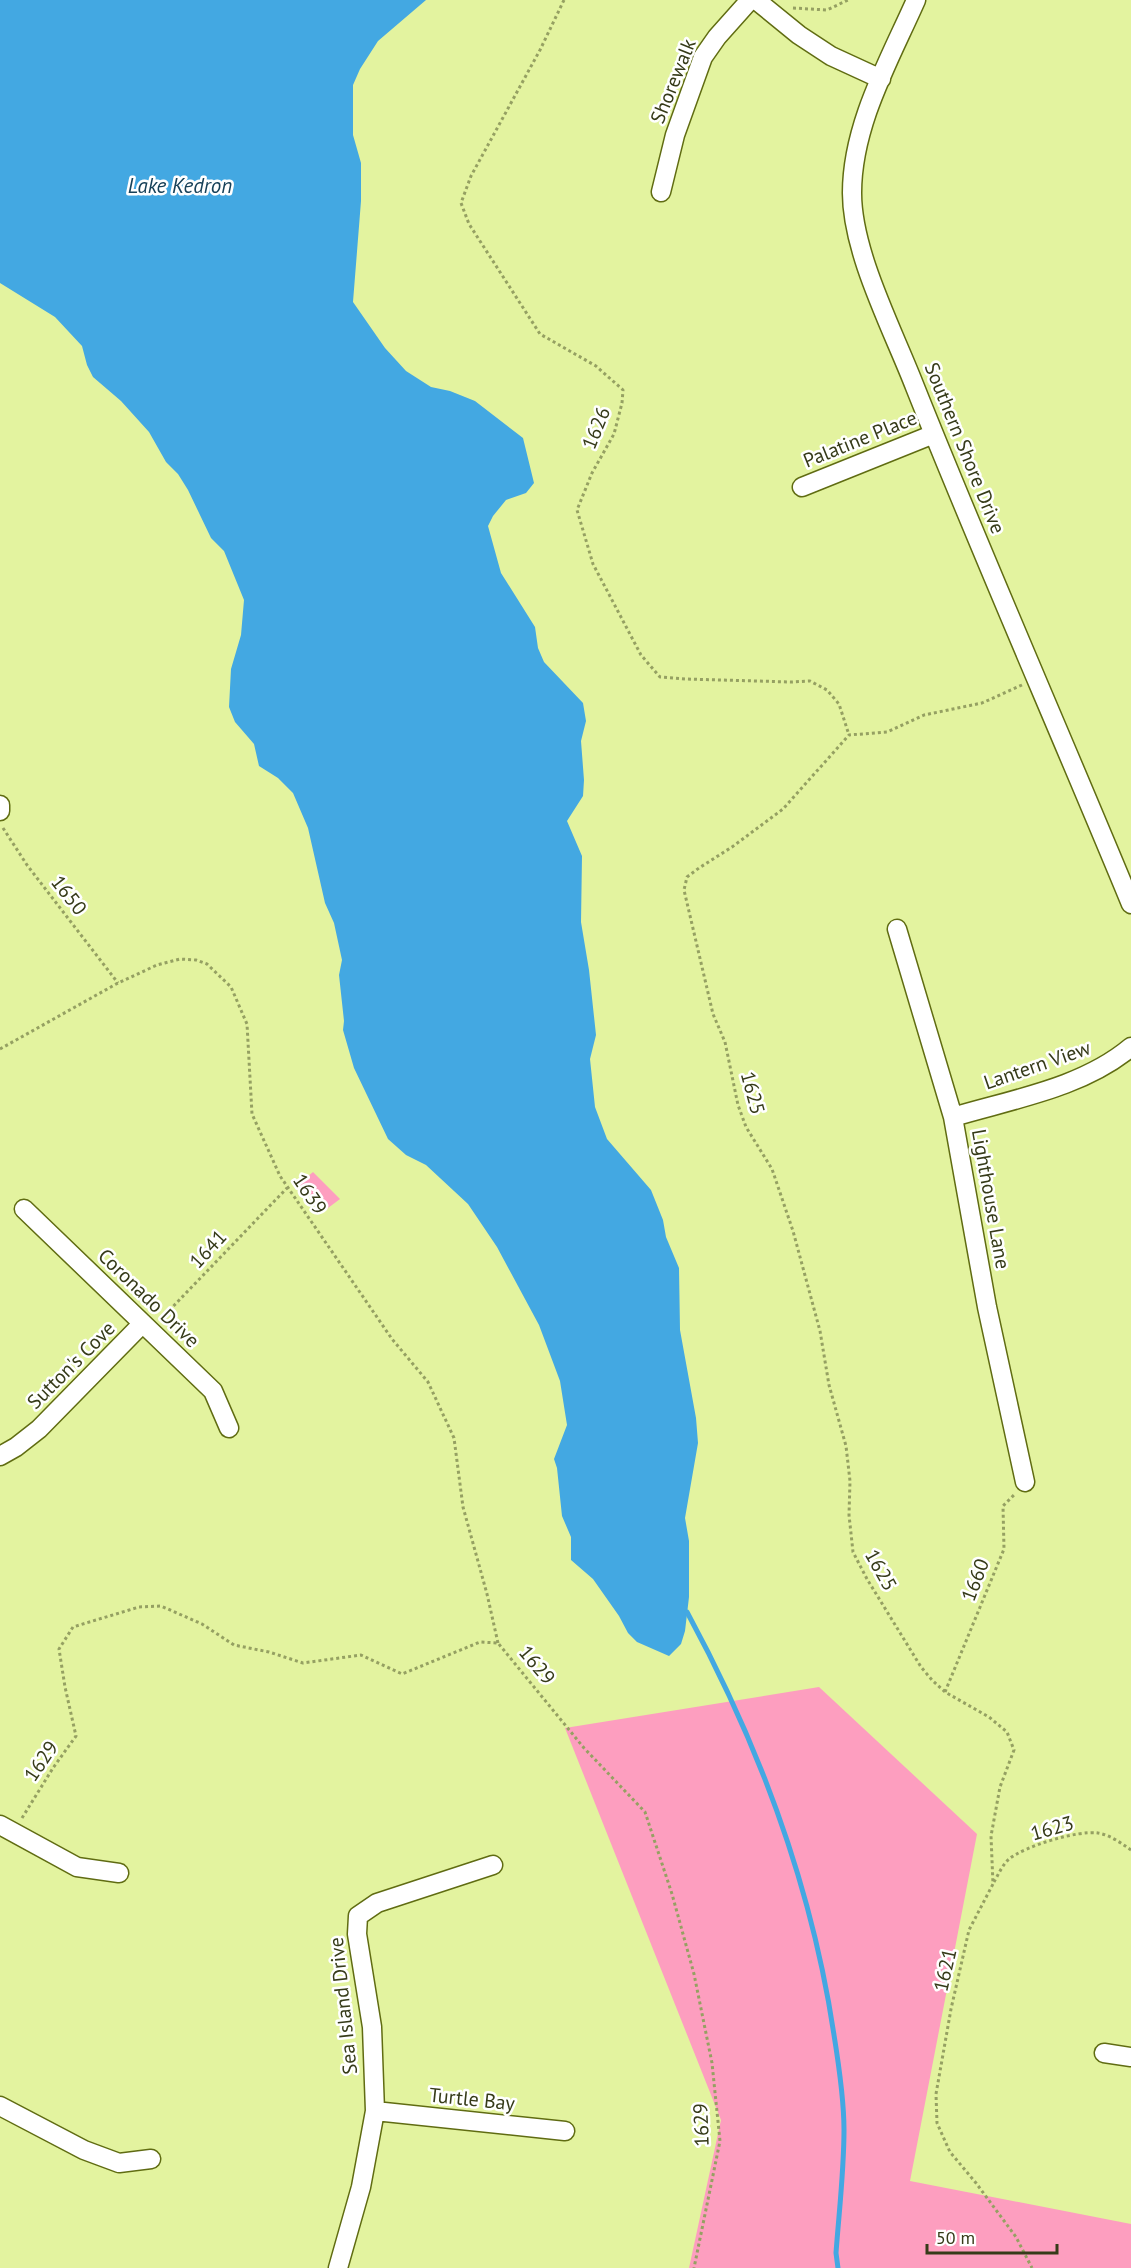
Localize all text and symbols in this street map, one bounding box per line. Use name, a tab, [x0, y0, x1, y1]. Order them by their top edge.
street label: Shorewalk	[644, 34, 702, 127]
water label: Lake Kedron	[128, 172, 232, 199]
street label: Southern Shore Drive	[919, 359, 1011, 537]
street label: 1626	[576, 403, 616, 453]
street label: Palatine Place	[799, 404, 921, 474]
street label: 1650	[45, 870, 93, 920]
street label: Lantern View	[980, 1034, 1094, 1095]
street label: 1625	[735, 1069, 771, 1117]
street label: Lighthouse Lane	[966, 1127, 1016, 1271]
street label: 1639	[287, 1169, 333, 1219]
street label: 1641	[184, 1224, 232, 1274]
street label: Coronado Drive	[93, 1243, 205, 1353]
street label: Sutton's Cove	[21, 1315, 121, 1415]
street label: 1625	[859, 1545, 903, 1595]
street label: 1660	[955, 1555, 995, 1605]
street label: 1629	[513, 1640, 561, 1690]
street label: 1629	[18, 1736, 64, 1786]
street label: 1623	[1027, 1809, 1077, 1847]
street label: Sea Island Drive	[323, 1936, 363, 2076]
street label: 1621	[927, 1946, 963, 1994]
street label: Turtle Bay	[428, 2082, 517, 2117]
street label: 1629	[687, 2103, 715, 2147]
scale bar	[927, 2217, 1058, 2255]
text: 50 m	[936, 2226, 975, 2249]

